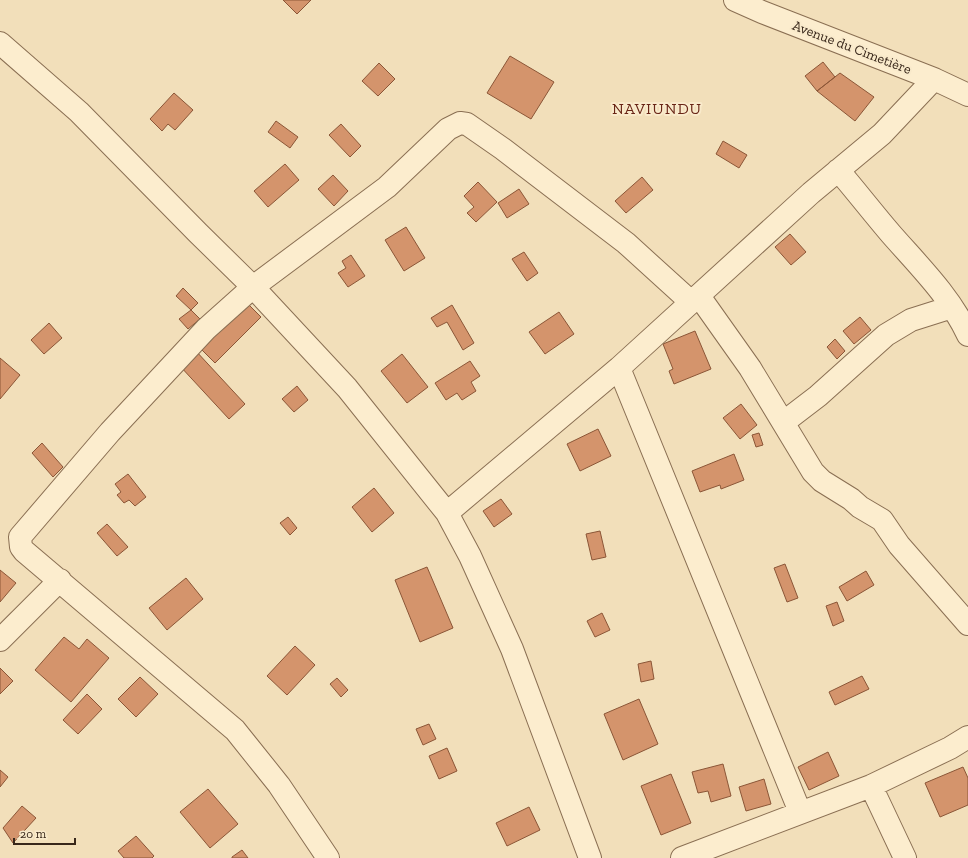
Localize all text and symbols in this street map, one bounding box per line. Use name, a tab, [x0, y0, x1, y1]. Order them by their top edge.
street label: Avenue du Cimetière	[790, 17, 914, 78]
district label: NAVIUNDU	[612, 99, 702, 118]
scale bar	[14, 820, 75, 846]
text: 20 m	[20, 827, 47, 841]

